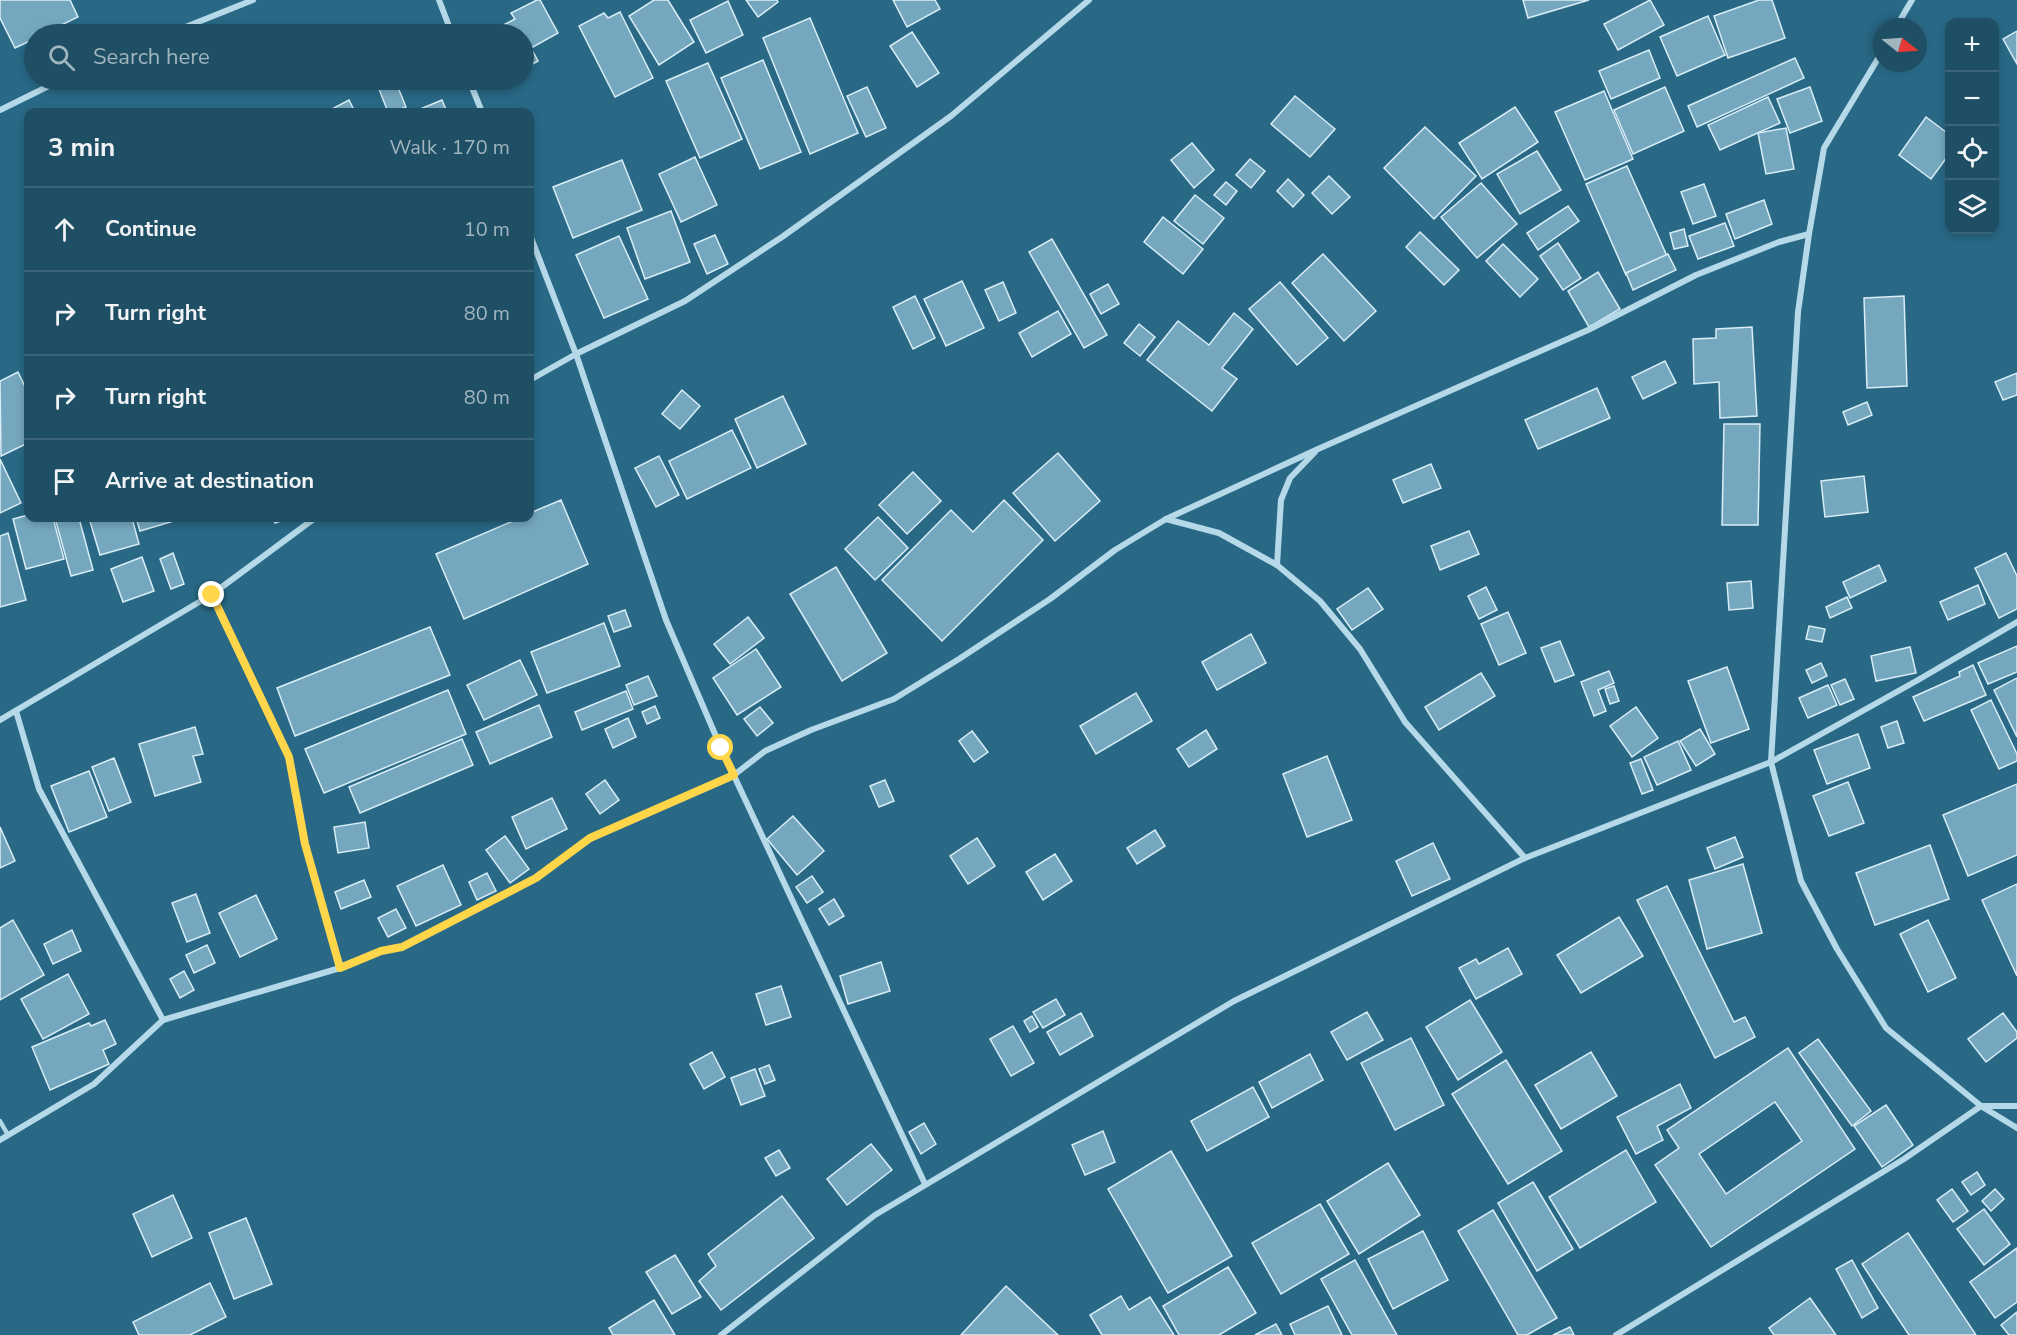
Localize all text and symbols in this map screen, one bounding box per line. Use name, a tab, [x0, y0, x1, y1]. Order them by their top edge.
north arrow	[1873, 18, 1927, 72]
map controls	[1945, 18, 1999, 234]
button: +	[1945, 18, 1999, 72]
search box	[24, 24, 534, 90]
icon: search	[45, 41, 78, 74]
text: Search here	[93, 42, 210, 72]
button: −	[1945, 72, 1999, 126]
button: locate	[1945, 126, 1999, 180]
text: 3 min	[48, 130, 115, 165]
text: Walk · 170 m	[390, 134, 510, 161]
button: layers	[1945, 180, 1999, 234]
icon: ahead	[48, 213, 81, 246]
text: Continue	[105, 214, 196, 244]
text: 10 m	[464, 216, 510, 243]
icon: right	[48, 297, 81, 330]
text: Turn right	[105, 298, 206, 328]
text: 80 m	[464, 300, 510, 327]
icon: right	[48, 381, 81, 414]
text: Turn right	[105, 382, 206, 412]
text: 80 m	[464, 384, 510, 411]
icon: arrive	[48, 465, 81, 498]
text: Arrive at destination	[105, 466, 314, 496]
route end	[198, 581, 224, 607]
route start	[707, 734, 733, 760]

